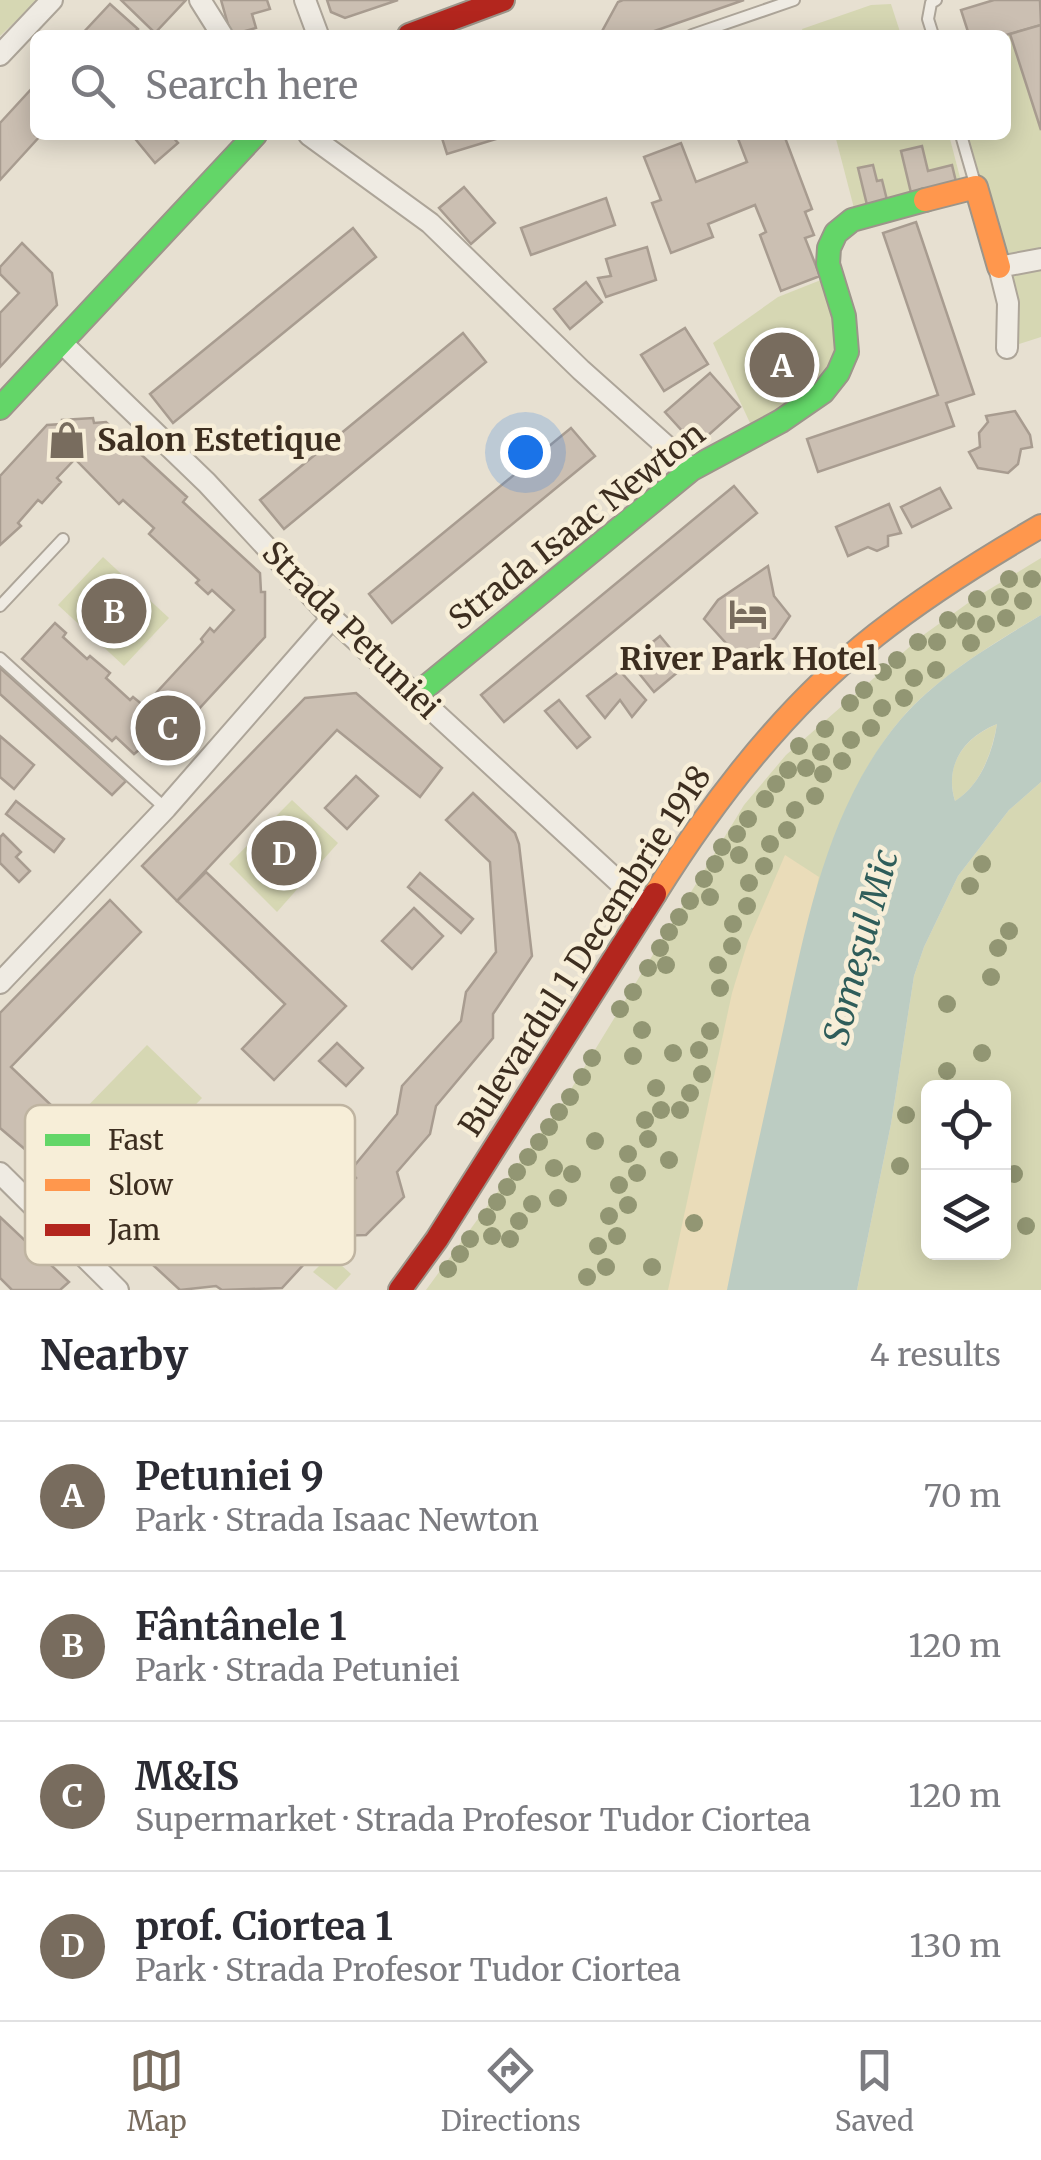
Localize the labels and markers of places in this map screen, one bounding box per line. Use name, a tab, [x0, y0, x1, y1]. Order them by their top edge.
pin: A	[750, 328, 814, 402]
shop icon: Salon Estetique	[46, 419, 88, 461]
place label: Salon Estetique	[97, 420, 341, 460]
pin: B	[82, 574, 146, 648]
hotel icon: River Park Hotel	[727, 593, 769, 635]
place label: River Park Hotel	[619, 639, 877, 679]
pin: C	[136, 690, 200, 766]
pin: D	[252, 816, 316, 890]

